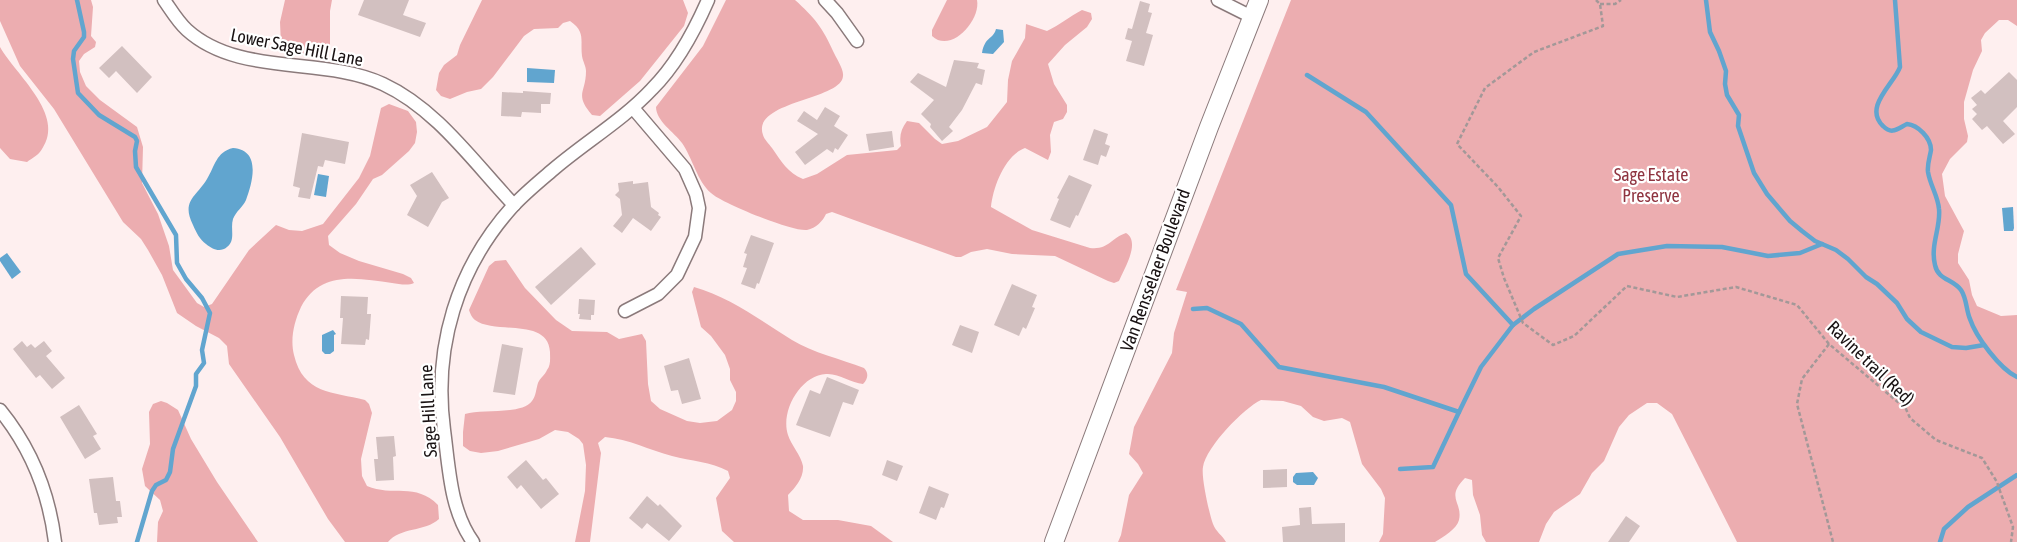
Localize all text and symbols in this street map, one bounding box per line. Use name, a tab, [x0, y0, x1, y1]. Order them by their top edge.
street label: Lower Sage Hill Lane	[229, 24, 365, 70]
park label: Sage Estate Preserve	[1614, 164, 1688, 206]
street label: Van Rensselaer Boulevard	[1116, 186, 1194, 354]
street label: Ravine trail (Red)	[1823, 316, 1919, 410]
street label: Sage Hill Lane	[415, 364, 441, 458]

